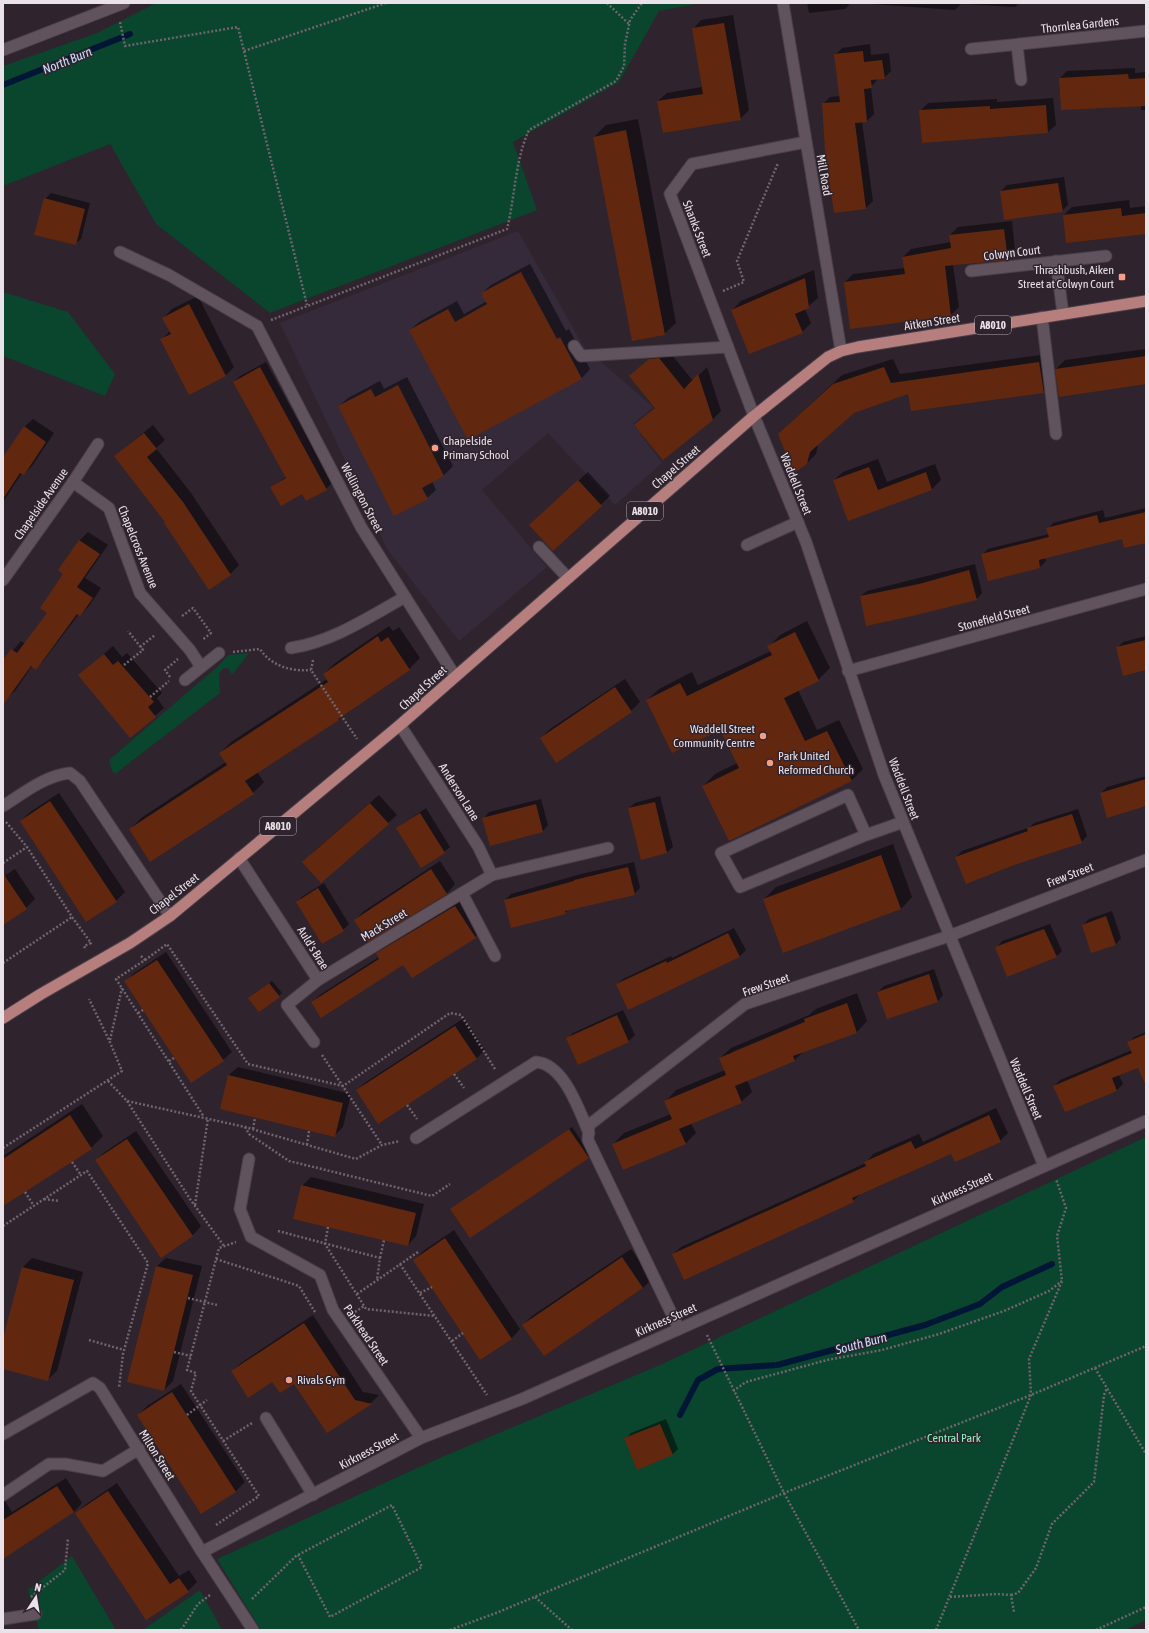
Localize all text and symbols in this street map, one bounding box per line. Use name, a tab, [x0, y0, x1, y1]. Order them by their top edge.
street label: Thornlea Gardens	[1040, 14, 1120, 36]
water label: North Burn	[40, 44, 95, 77]
street label: Mill Road	[813, 153, 835, 197]
street label: Shanks Street	[680, 199, 714, 260]
street label: Colwyn Court	[983, 242, 1042, 263]
place label: Thrashbush, Aiken Street at Colwyn Court	[1018, 263, 1115, 291]
marker: Thrashbush, Aiken Street at Colwyn Court	[1117, 272, 1127, 282]
street label: Aitken Street	[903, 311, 961, 333]
road number: A8010	[975, 316, 1011, 334]
place label: Chapelside Primary School	[443, 434, 510, 462]
street label: Chapel Street	[649, 442, 703, 492]
marker: Chapelside Primary School	[430, 443, 440, 453]
street label: Waddell Street	[777, 451, 815, 517]
street label: Wellington Street	[338, 461, 386, 536]
street label: Chapelside Avenue	[11, 466, 71, 542]
road number: A8010	[627, 502, 663, 520]
street label: Chapelcross Avenue	[115, 504, 161, 590]
street label: Stonefield Street	[957, 602, 1032, 634]
street label: Chapel Street	[396, 663, 450, 713]
place label: Waddell Street Community Centre	[673, 722, 756, 750]
marker: Waddell Street Community Centre	[758, 731, 768, 741]
place label: Park United Reformed Church	[778, 749, 854, 777]
street label: Waddell Street	[886, 756, 922, 822]
marker: Park United Reformed Church	[765, 758, 775, 768]
street label: Anderson Lane	[436, 761, 482, 823]
road number: A8010	[260, 817, 296, 835]
street label: Frew Street	[1045, 860, 1096, 890]
street label: Chapel Street	[146, 870, 202, 918]
street label: Mack Street	[358, 906, 410, 944]
street label: Auld's Brae	[294, 924, 332, 972]
street label: Frew Street	[741, 970, 792, 1000]
street label: Waddell Street	[1007, 1056, 1045, 1122]
street label: Kirkness Street	[929, 1169, 995, 1209]
street label: Kirkness Street	[633, 1300, 699, 1340]
street label: Parkhead Street	[340, 1302, 392, 1369]
water label: South Burn	[833, 1329, 889, 1358]
place label: Rivals Gym	[297, 1373, 345, 1387]
marker: Rivals Gym	[284, 1375, 294, 1385]
street label: Milton Street	[136, 1427, 178, 1483]
street label: Kirkness Street	[337, 1429, 402, 1472]
park label: Central Park	[927, 1431, 982, 1445]
north arrow	[16, 1577, 56, 1617]
text: N	[34, 1581, 43, 1594]

